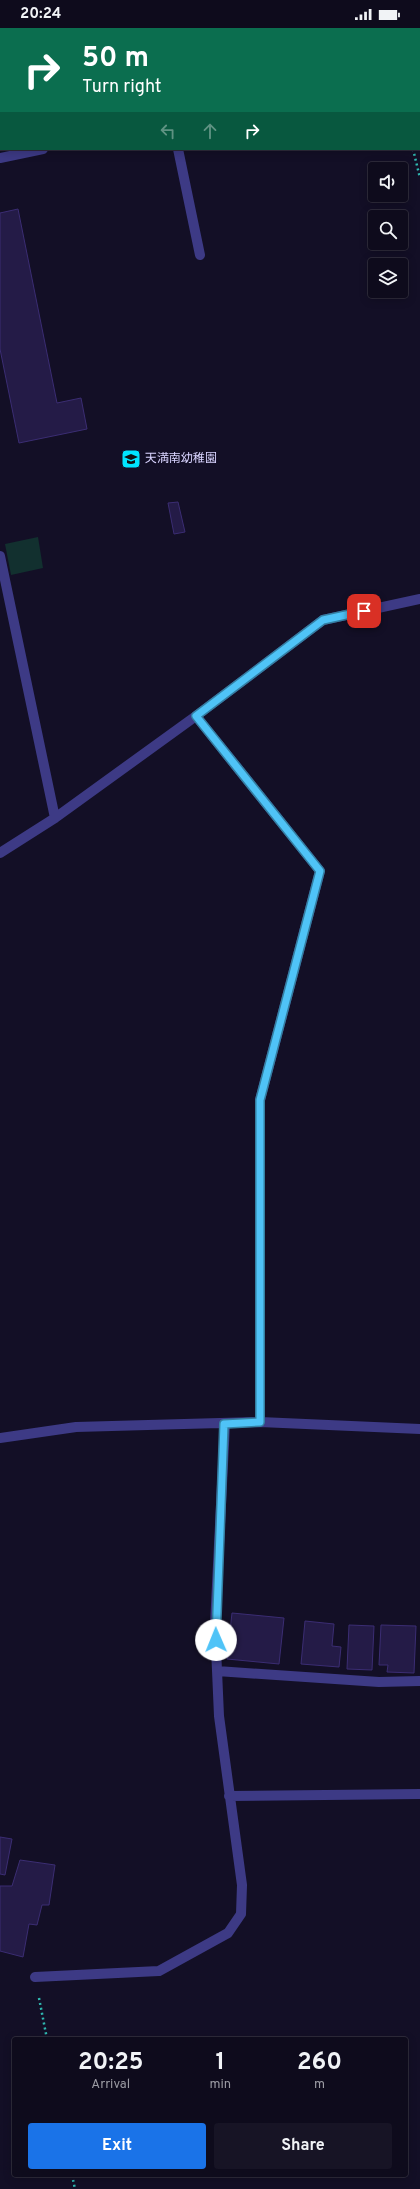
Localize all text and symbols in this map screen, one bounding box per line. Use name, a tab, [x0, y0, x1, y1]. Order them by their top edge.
text: 20:24	[20, 5, 62, 24]
text: 50 m	[82, 41, 149, 77]
icon: right	[16, 44, 68, 96]
text: Turn right	[82, 76, 162, 99]
icon: left	[157, 120, 179, 142]
icon: ahead	[199, 120, 221, 142]
icon: right	[241, 120, 263, 142]
map controls	[368, 162, 408, 298]
button: sound	[368, 162, 408, 202]
button: search	[368, 210, 408, 250]
button: layers	[368, 258, 408, 298]
school or university icon: 天満南幼稚園	[120, 448, 142, 470]
place label: 天満南幼稚園	[145, 451, 217, 467]
pin	[347, 594, 381, 628]
icon: arrive	[353, 600, 375, 622]
position arrow	[195, 1619, 237, 1661]
text: 20:25	[78, 2048, 144, 2078]
text: 1	[215, 2048, 225, 2078]
text: 260	[297, 2048, 342, 2078]
text: Arrival	[91, 2077, 130, 2093]
text: min	[209, 2077, 231, 2093]
text: m	[314, 2077, 325, 2093]
button: Exit	[28, 2123, 206, 2169]
button: Share	[214, 2123, 392, 2169]

